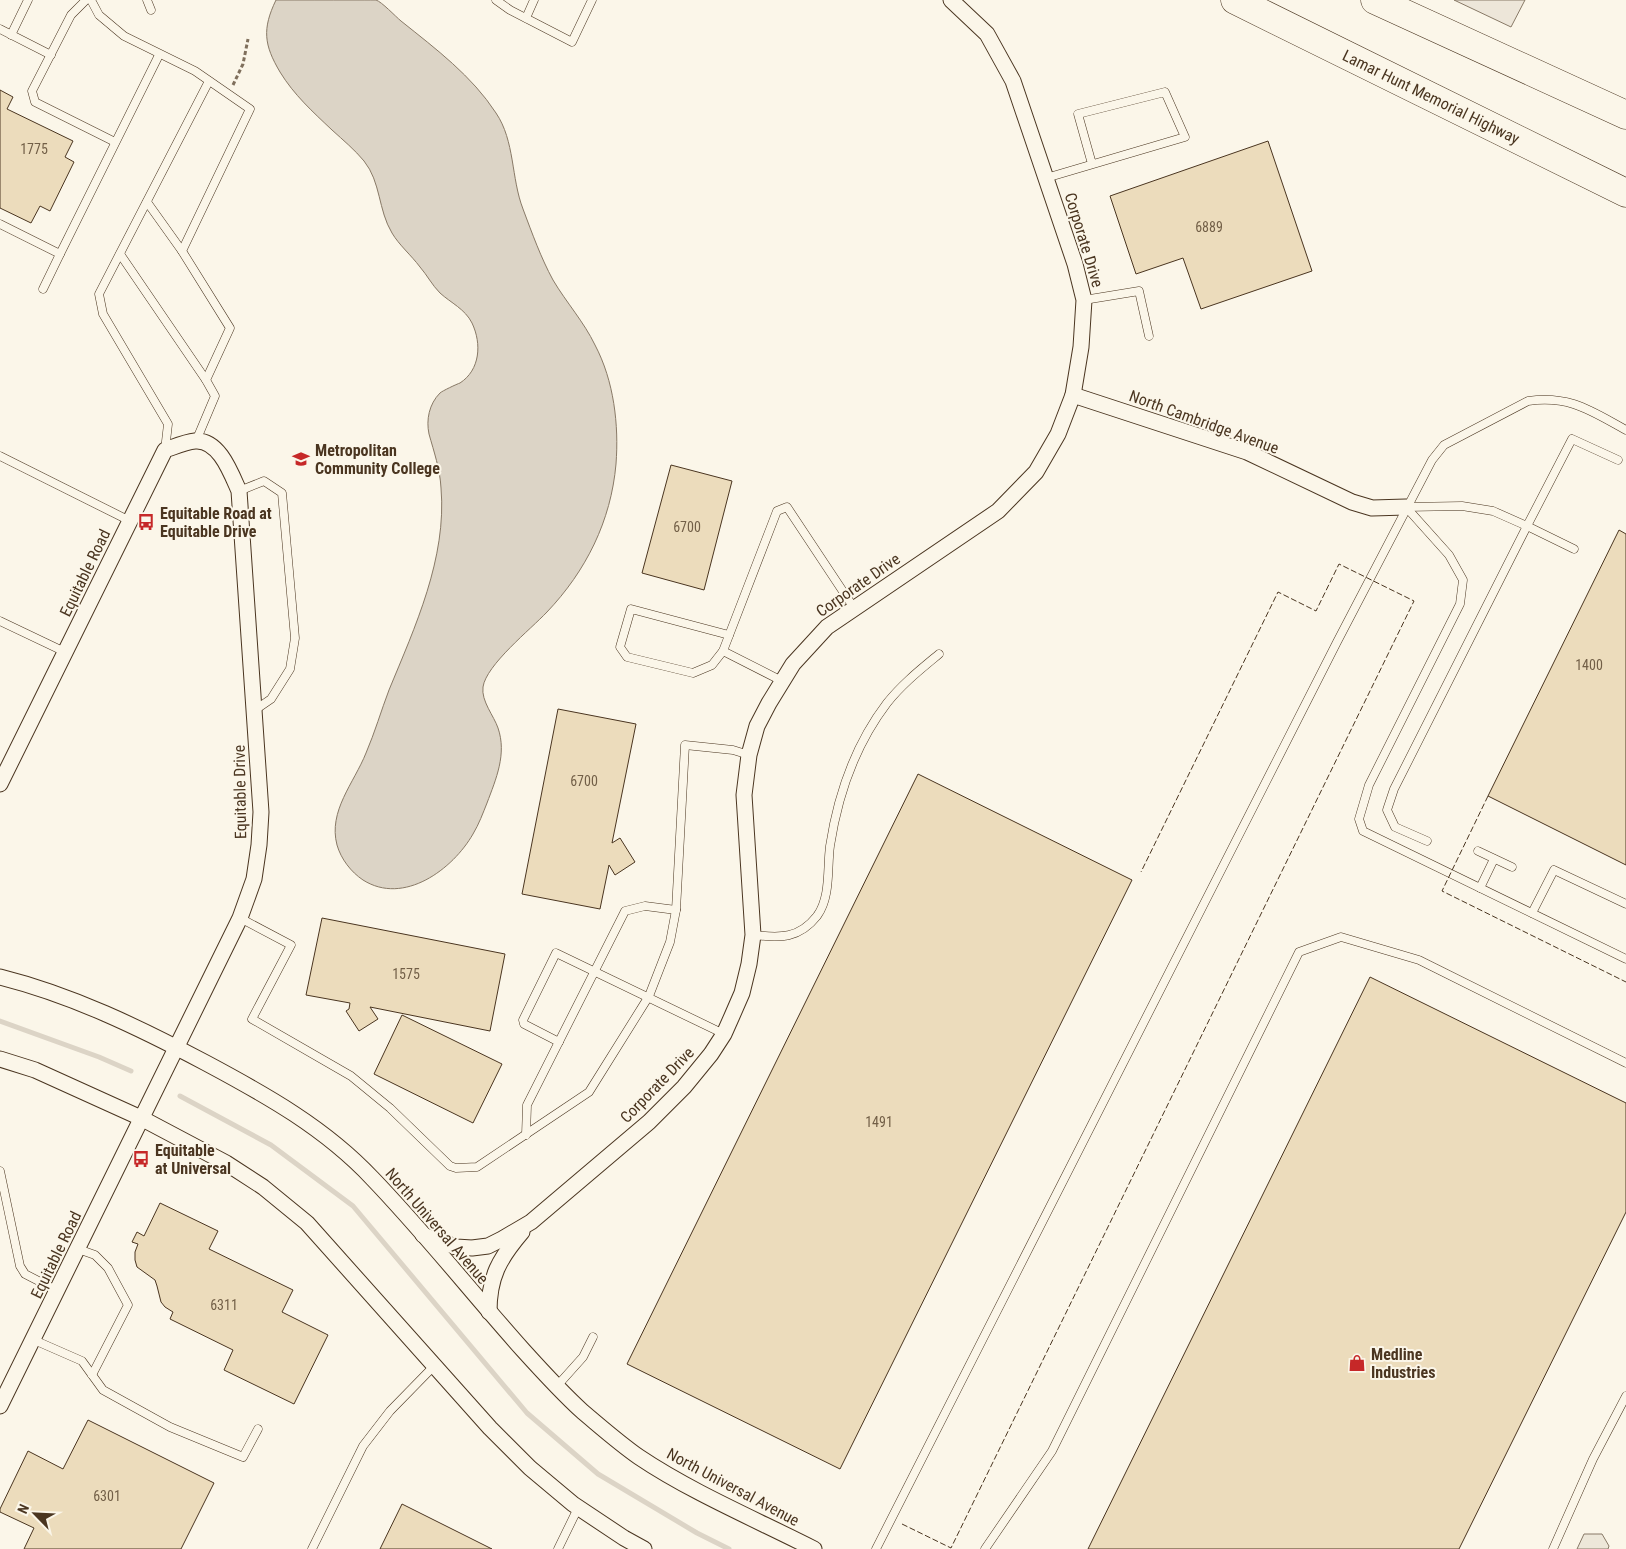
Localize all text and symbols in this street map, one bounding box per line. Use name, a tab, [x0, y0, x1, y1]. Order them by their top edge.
street label: Lamar Hunt Memorial Highway	[1339, 46, 1523, 148]
house number: 1775	[20, 141, 48, 157]
street label: Corporate Drive	[1061, 190, 1107, 290]
house number: 6889	[1195, 219, 1223, 235]
street label: North Cambridge Avenue	[1127, 386, 1281, 458]
place label: Metropolitan Community College	[315, 441, 440, 478]
school or university icon: Metropolitan Community College	[291, 449, 311, 469]
place label: Equitable Road at Equitable Drive	[160, 504, 272, 541]
bus stop icon: Equitable Road at Equitable Drive	[136, 512, 156, 532]
house number: 6700	[673, 519, 701, 535]
street label: Equitable Road	[56, 526, 114, 620]
street label: Corporate Drive	[812, 549, 904, 621]
house number: 1400	[1575, 657, 1603, 673]
street label: Equitable Drive	[230, 745, 250, 839]
house number: 6700	[570, 773, 598, 789]
house number: 1575	[392, 966, 420, 982]
street label: Corporate Drive	[616, 1043, 698, 1127]
house number: 1491	[865, 1114, 893, 1130]
place label: Equitable at Universal	[155, 1141, 231, 1178]
bus stop icon: Equitable at Universal	[131, 1149, 151, 1169]
street label: North Universal Avenue	[382, 1164, 492, 1288]
street label: Equitable Road	[27, 1208, 85, 1302]
house number: 6311	[210, 1297, 238, 1313]
place label: Medline Industries	[1371, 1345, 1435, 1382]
shop icon: Medline Industries	[1347, 1353, 1367, 1373]
street label: North Universal Avenue	[664, 1444, 802, 1530]
house number: 6301	[93, 1488, 121, 1504]
north arrow	[10, 1489, 60, 1539]
text: N	[14, 1502, 32, 1516]

